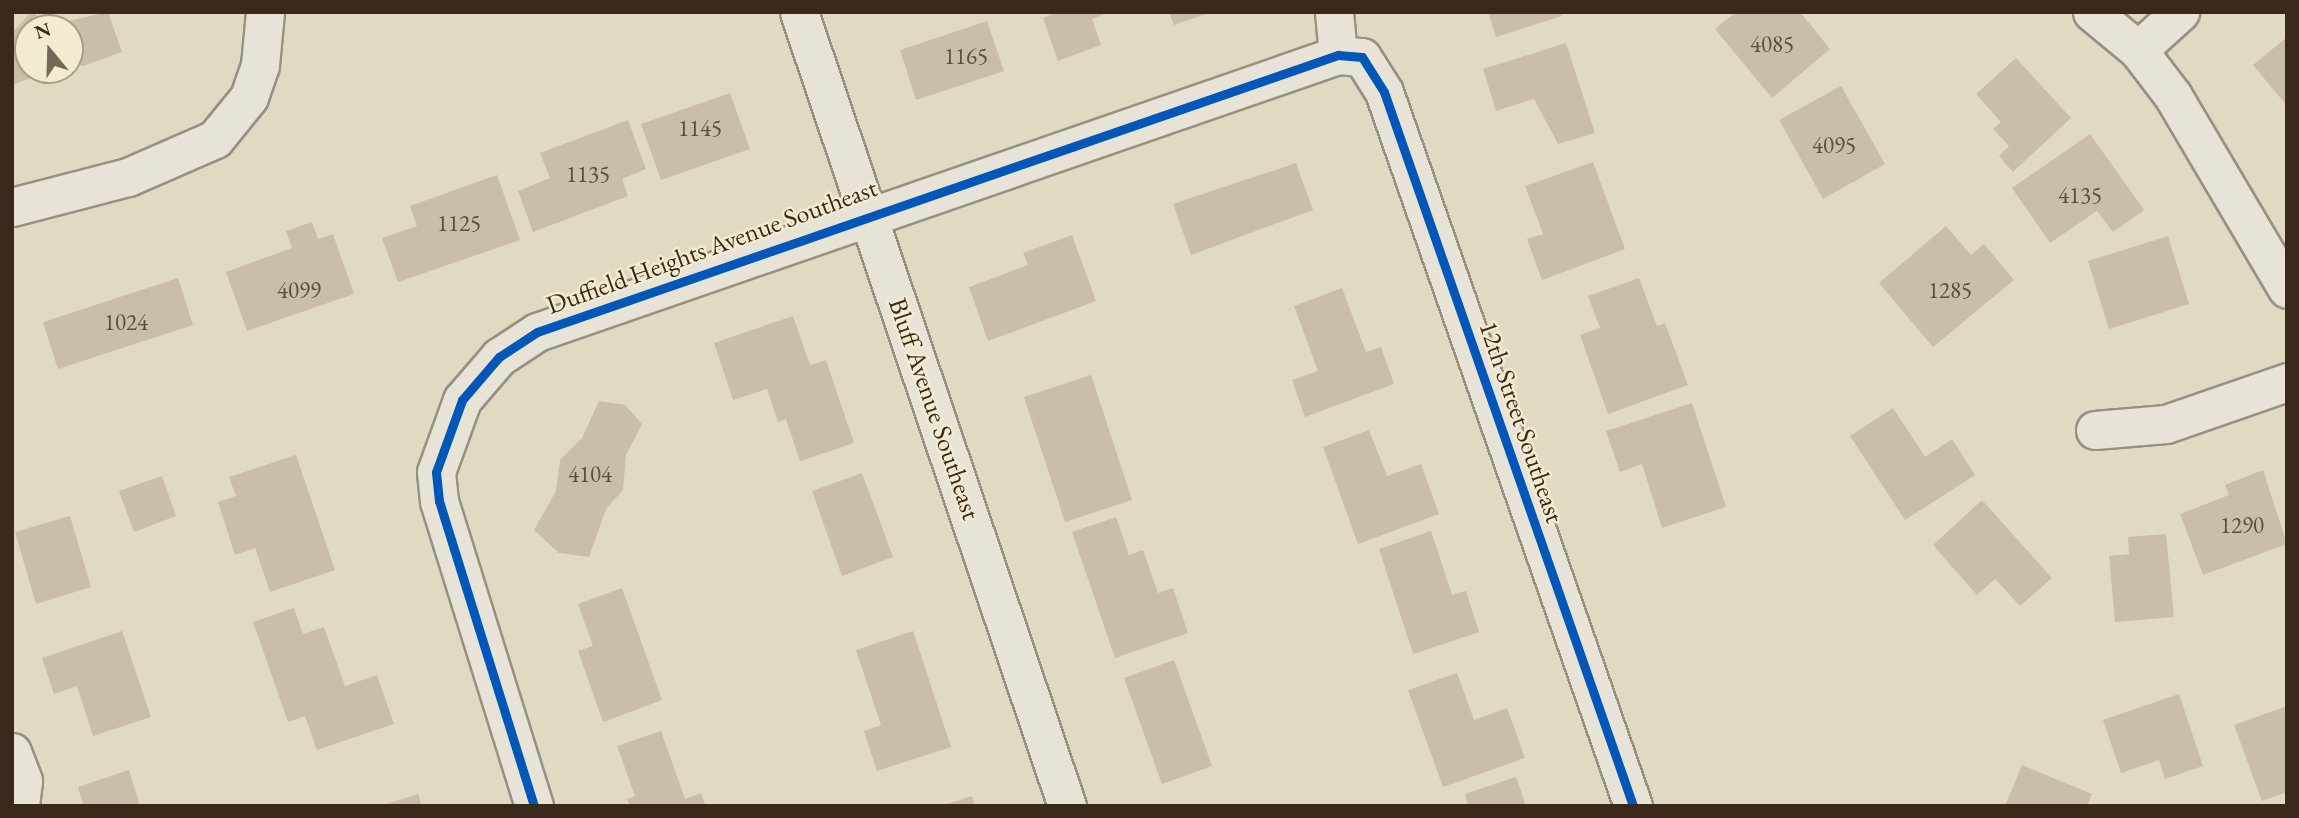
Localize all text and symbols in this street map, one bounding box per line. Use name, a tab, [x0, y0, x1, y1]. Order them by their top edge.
north arrow	[14, 14, 84, 84]
text: N	[31, 16, 54, 45]
house number: 4085	[1750, 30, 1794, 58]
house number: 1165	[944, 42, 988, 70]
house number: 1145	[678, 114, 722, 142]
house number: 4095	[1812, 131, 1856, 159]
house number: 1135	[566, 160, 610, 188]
street label: Duffield Heights Avenue Southeast	[543, 173, 881, 321]
house number: 4135	[2058, 181, 2102, 209]
house number: 1125	[437, 209, 481, 237]
house number: 4099	[277, 276, 321, 304]
house number: 1285	[1928, 276, 1972, 304]
street label: Bluff Avenue Southeast	[881, 294, 987, 524]
house number: 1024	[104, 308, 148, 336]
street label: 12th Street Southeast	[1472, 317, 1570, 527]
house number: 4104	[568, 460, 612, 488]
house number: 1290	[2220, 511, 2264, 539]

